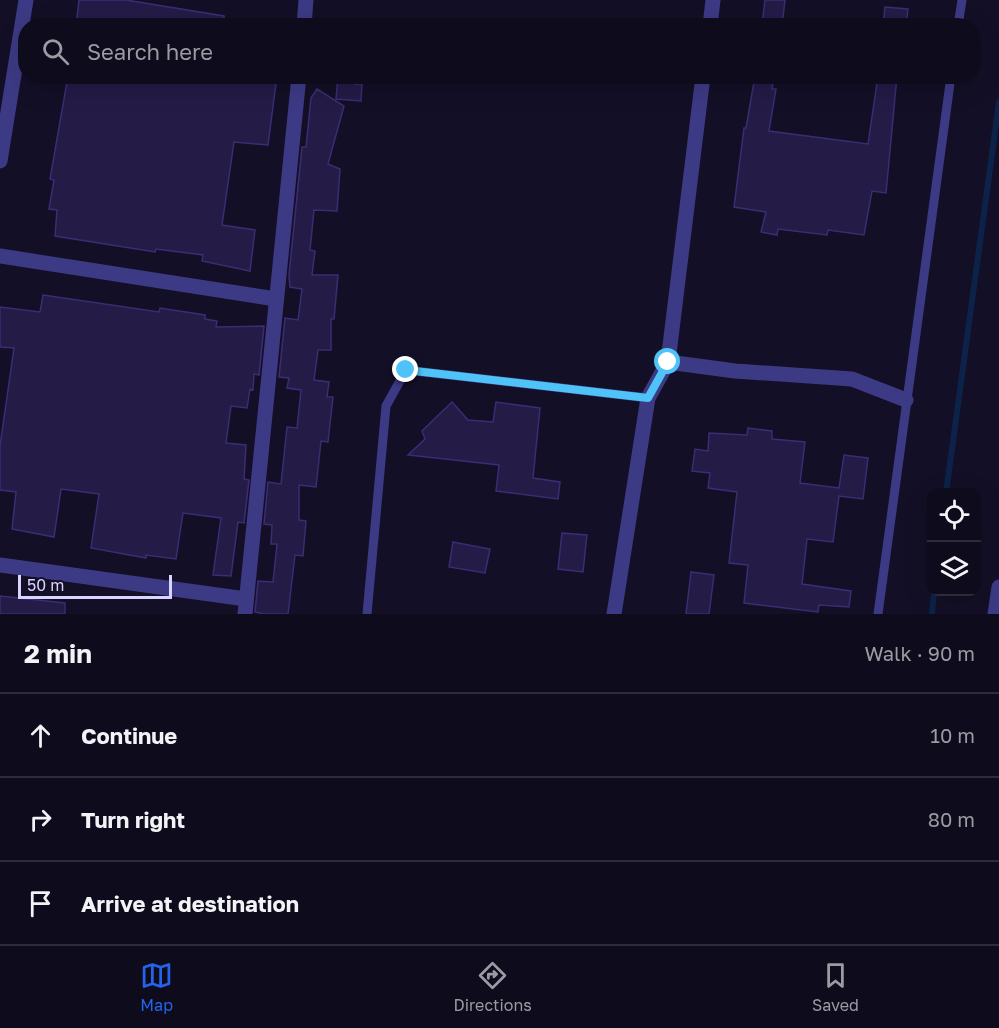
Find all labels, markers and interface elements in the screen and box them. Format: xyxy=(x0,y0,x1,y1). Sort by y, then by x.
search box xyxy=(18,18,981,84)
icon: search xyxy=(39,35,72,68)
text: Search here xyxy=(87,38,213,65)
route start xyxy=(654,348,680,374)
route end xyxy=(392,356,418,382)
map controls xyxy=(927,488,981,596)
button: locate xyxy=(927,488,981,542)
button: layers xyxy=(927,542,981,596)
scale bar xyxy=(18,572,172,600)
text: 50 m xyxy=(27,575,64,595)
text: 2 min xyxy=(24,638,92,669)
text: Walk · 90 m xyxy=(864,641,975,665)
icon: ahead xyxy=(24,719,57,752)
text: Continue xyxy=(81,722,177,749)
text: 10 m xyxy=(930,723,975,747)
icon: right xyxy=(24,803,57,836)
text: Turn right xyxy=(81,806,185,833)
text: 80 m xyxy=(928,807,975,831)
icon: arrive xyxy=(24,887,57,920)
text: Arrive at destination xyxy=(81,890,299,917)
tab: Map xyxy=(140,959,173,1015)
tab: Directions xyxy=(454,959,532,1015)
tab: Saved xyxy=(812,959,859,1015)

